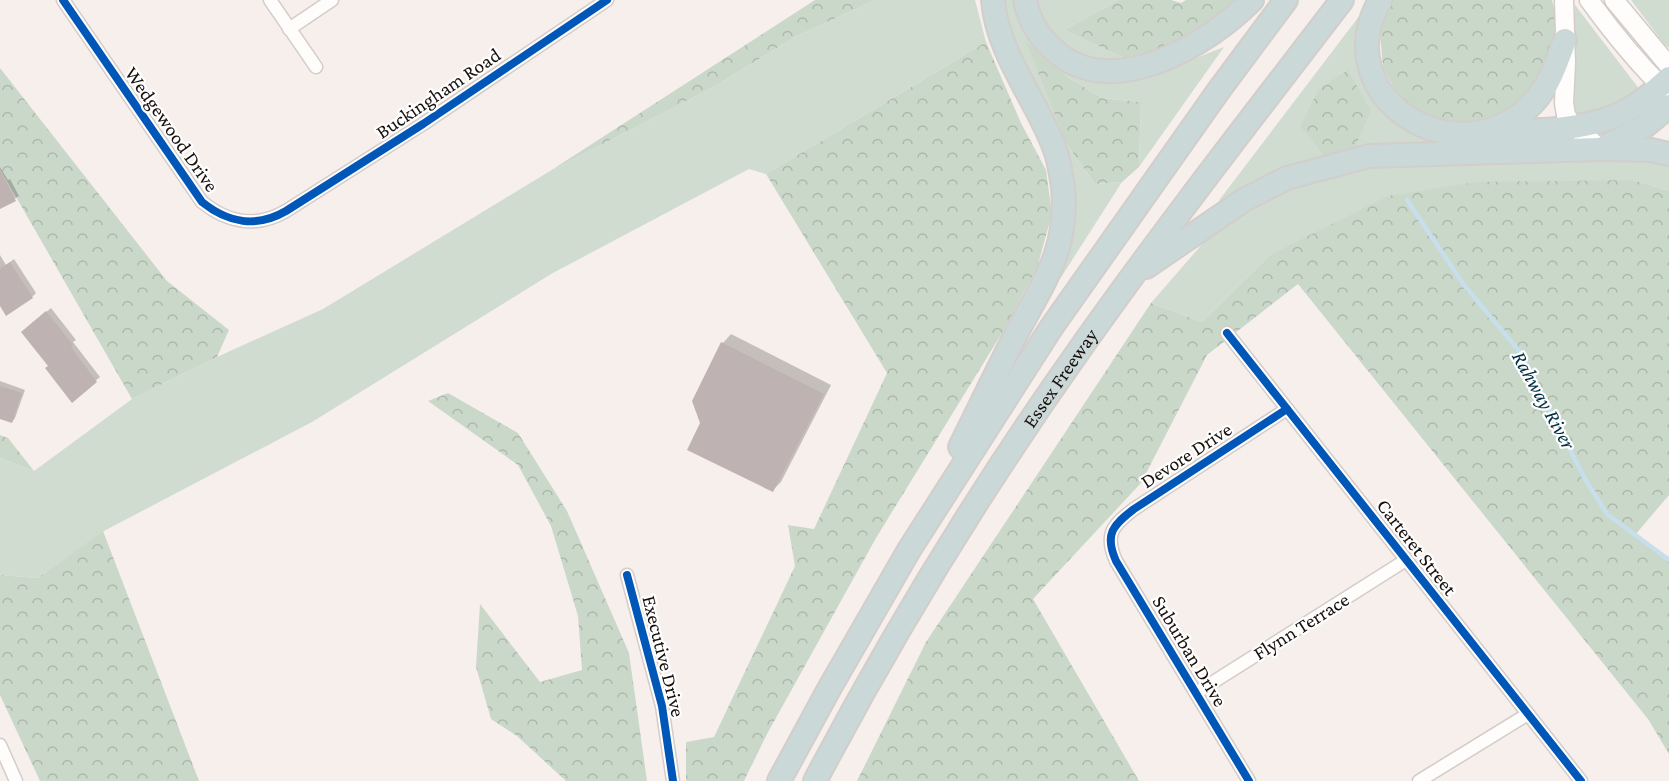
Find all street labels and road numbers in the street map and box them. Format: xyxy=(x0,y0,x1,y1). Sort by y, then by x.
street label: Buckingham Road xyxy=(372,43,505,144)
street label: Wedgewood Drive xyxy=(120,62,223,196)
street label: Essex Freeway xyxy=(1018,324,1103,431)
street label: Devore Drive xyxy=(1137,417,1236,492)
street label: Carteret Street xyxy=(1373,495,1462,600)
street label: Flynn Terrace xyxy=(1249,588,1354,665)
street label: Suburban Drive xyxy=(1148,592,1232,711)
street label: Executive Drive xyxy=(638,593,690,719)

